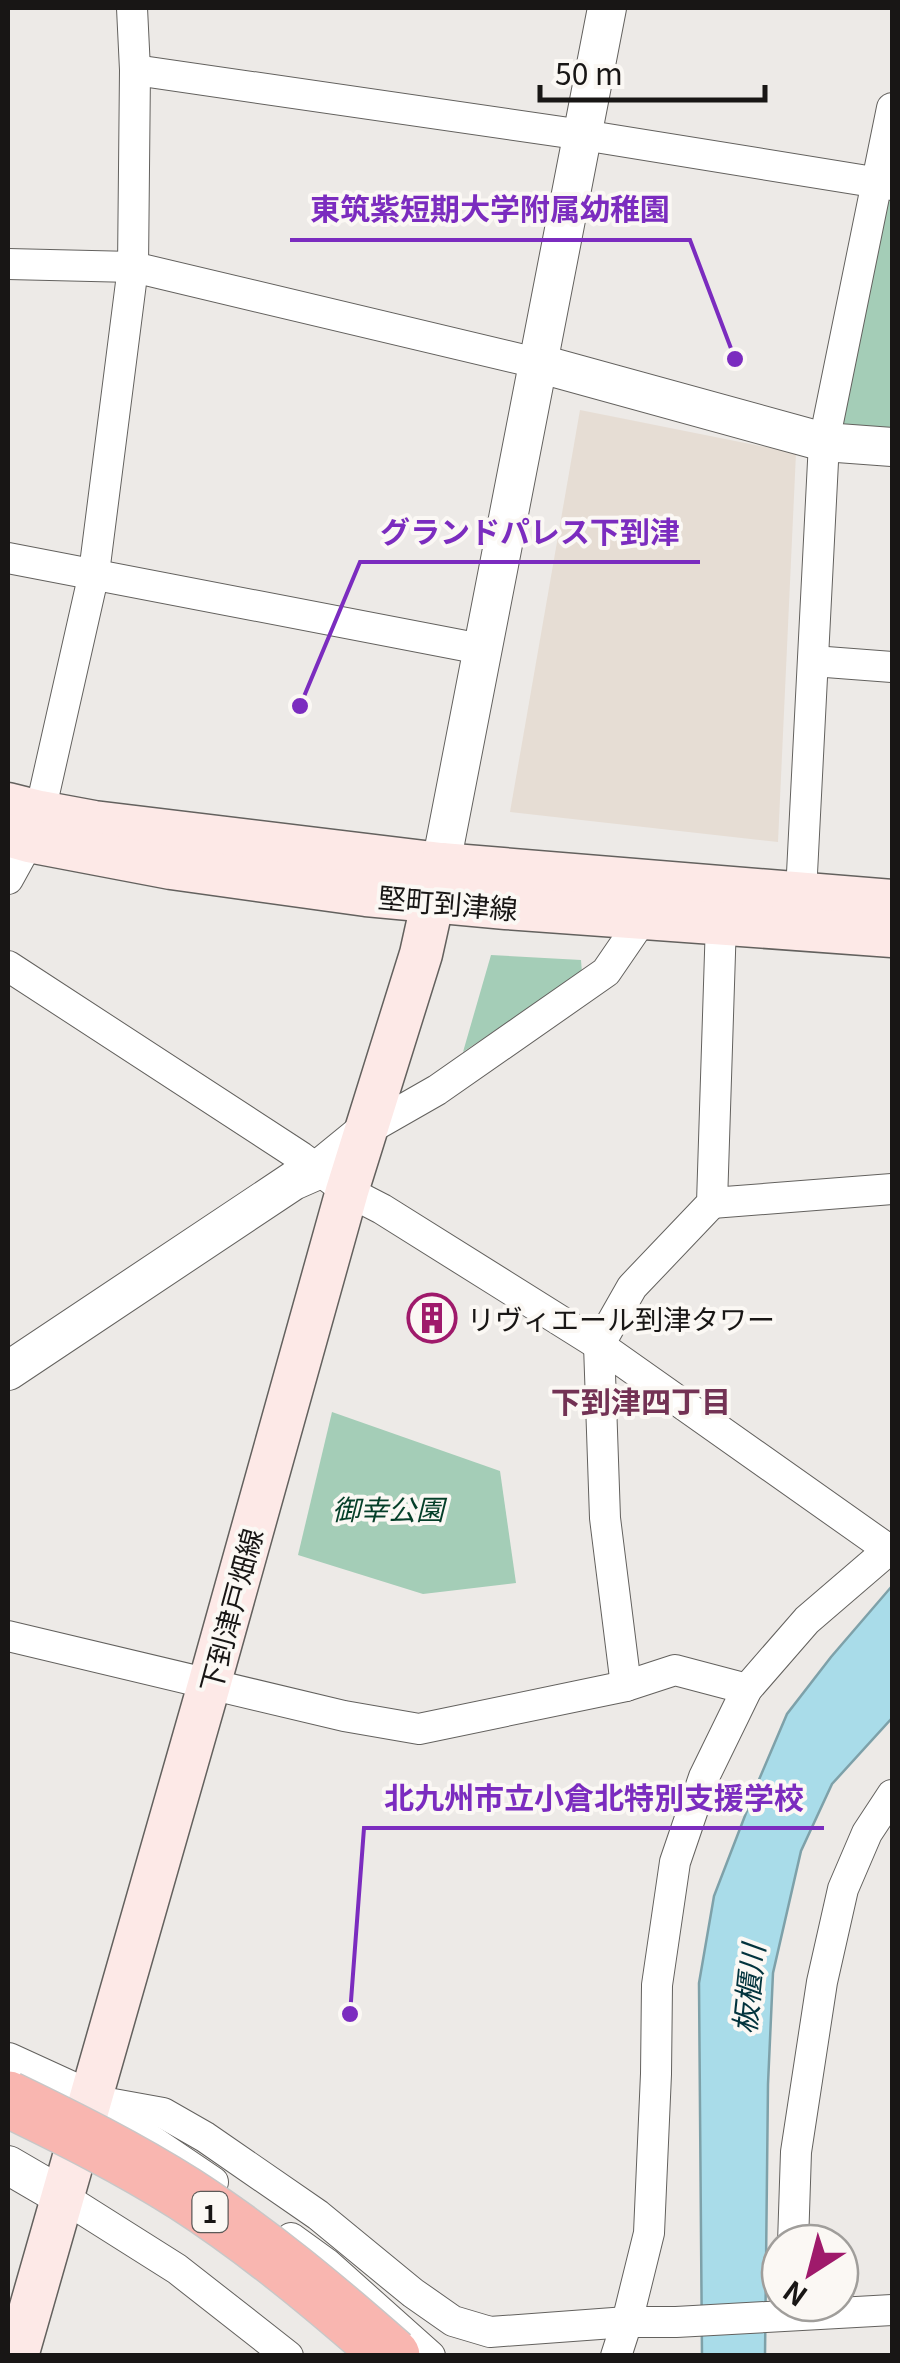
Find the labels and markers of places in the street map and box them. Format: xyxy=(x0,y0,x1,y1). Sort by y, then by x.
callout: 東筑紫短期大学附属幼稚園 xyxy=(290,180,690,240)
callout: グランドパレス下到津 xyxy=(360,502,700,562)
building icon: リヴィエール到津タワー xyxy=(406,1292,458,1344)
place label: リヴィエール到津タワー xyxy=(467,1298,775,1338)
callout: 北九州市立小倉北特別支援学校 xyxy=(364,1768,824,1828)

